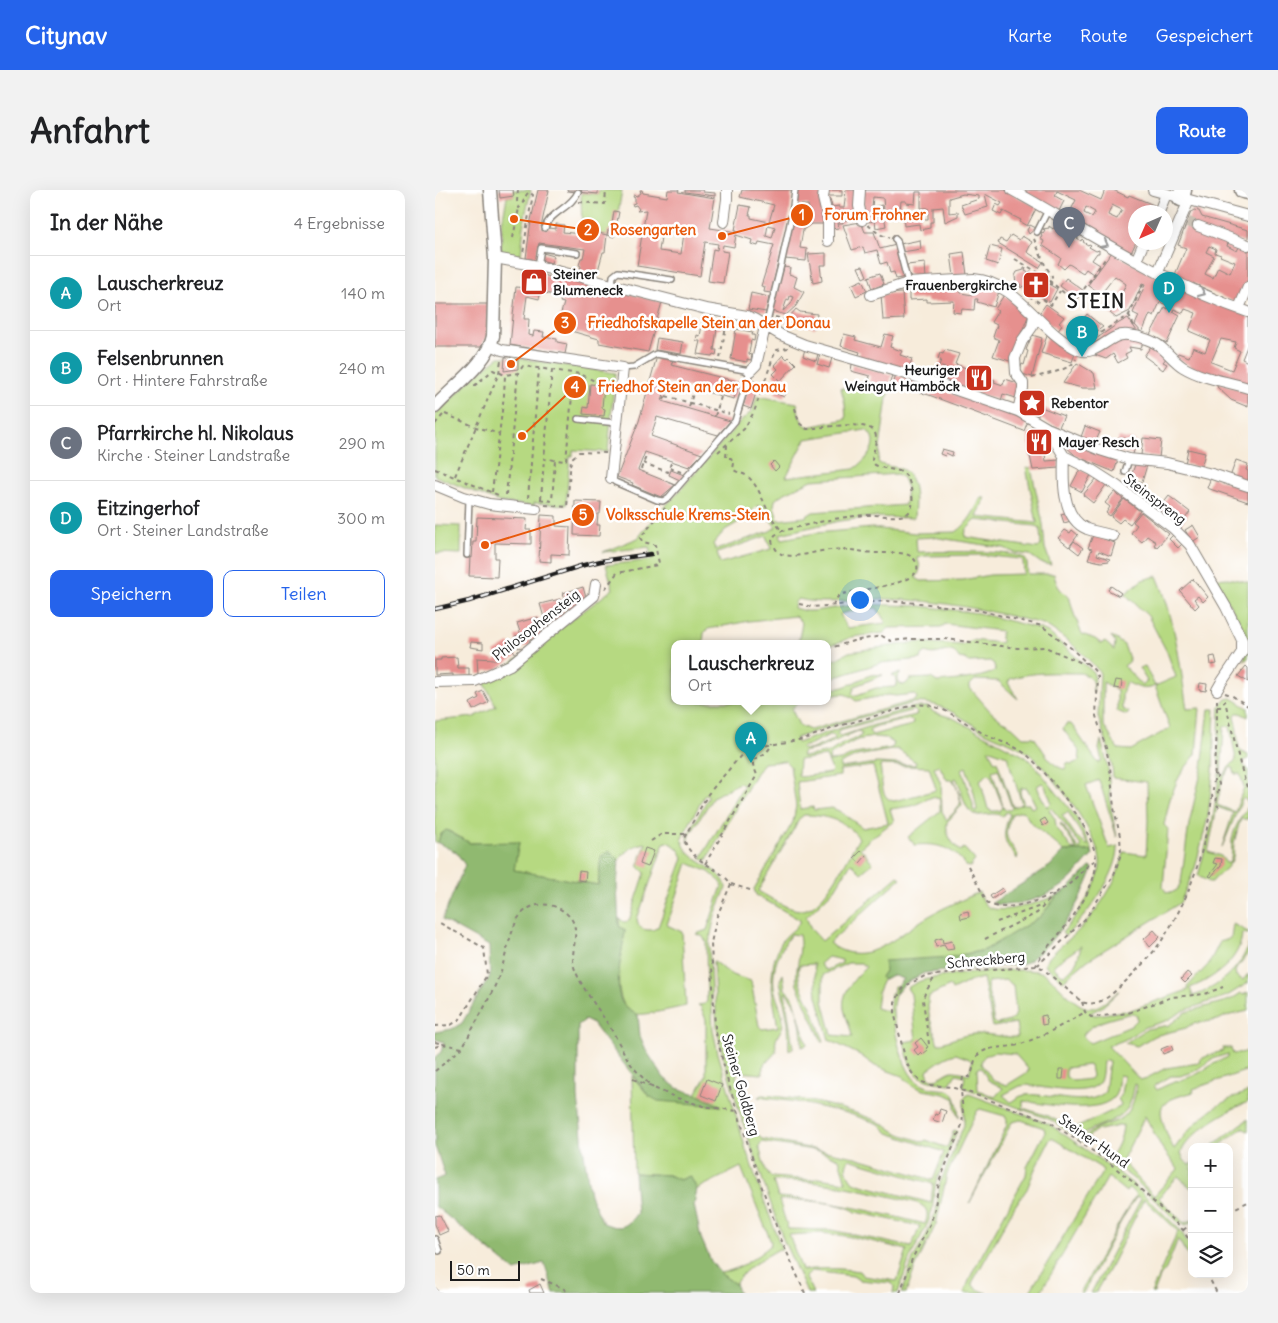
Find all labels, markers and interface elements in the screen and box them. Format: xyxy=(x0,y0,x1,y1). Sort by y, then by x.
text: Citynav xyxy=(25,20,107,50)
text: Karte xyxy=(1008,24,1052,47)
text: Route xyxy=(1080,24,1127,47)
text: Gespeichert xyxy=(1155,24,1253,47)
button: Route xyxy=(1156,107,1248,154)
text: Anfahrt xyxy=(30,108,150,152)
callout: Forum Frohner xyxy=(789,200,936,230)
text: 1 xyxy=(799,205,805,224)
text: Forum Frohner xyxy=(824,205,927,224)
north arrow xyxy=(1128,205,1173,250)
pin: C xyxy=(1053,207,1085,248)
text: In der Nähe xyxy=(50,209,163,236)
text: 4 Ergebnisse xyxy=(294,213,385,233)
callout: Rosengarten xyxy=(575,215,706,245)
text: 2 xyxy=(584,220,592,239)
text: Rosengarten xyxy=(610,220,696,240)
one-way arrow xyxy=(1100,237,1109,247)
place label: Steiner Blumeneck xyxy=(553,265,623,299)
shop icon: Steiner Blumeneck xyxy=(519,267,549,297)
church icon: Frauenbergkirche xyxy=(1021,270,1051,300)
text: Lauscherkreuz xyxy=(97,271,224,295)
pin: D xyxy=(1153,272,1185,313)
place label: Frauenbergkirche xyxy=(905,276,1017,294)
text: A xyxy=(61,283,71,303)
text: 140 m xyxy=(341,283,385,303)
one-way arrow xyxy=(1197,287,1206,298)
district label: STEIN xyxy=(1067,289,1125,313)
text: Ort xyxy=(97,295,121,315)
callout: Friedhofskapelle Stein an der Donau xyxy=(552,308,840,338)
text: 3 xyxy=(561,313,569,332)
text: Friedhofskapelle Stein an der Donau xyxy=(587,313,831,333)
pin: B xyxy=(1066,316,1098,357)
text: Felsenbrunnen xyxy=(97,346,224,370)
text: B xyxy=(61,358,71,378)
text: 240 m xyxy=(339,358,385,378)
place label: Heuriger Weingut Hamböck xyxy=(845,361,960,395)
restaurant icon: Heuriger Weingut Hamböck xyxy=(964,363,994,393)
text: Ort · Hintere Fahrstraße xyxy=(97,370,268,390)
callout: Friedhof Stein an der Donau xyxy=(563,372,797,402)
text: 4 xyxy=(571,377,580,396)
text: Friedhof Stein an der Donau xyxy=(598,377,787,396)
place icon: Rebentor xyxy=(1017,388,1047,418)
place label: Rebentor xyxy=(1051,394,1109,412)
text: Pfarrkirche hl. Nikolaus xyxy=(97,421,294,445)
restaurant icon: Mayer Resch xyxy=(1024,427,1054,457)
text: C xyxy=(61,433,71,453)
text: 290 m xyxy=(339,433,385,453)
place label: Mayer Resch xyxy=(1058,433,1139,451)
text: Kirche · Steiner Landstraße xyxy=(97,445,290,465)
street label: Steinspreng xyxy=(1120,470,1190,528)
text: Eitzingerhof xyxy=(97,496,200,520)
callout: Volksschule Krems-Stein xyxy=(571,500,779,530)
text: 5 xyxy=(579,505,588,524)
text: Volksschule Krems-Stein xyxy=(606,505,770,524)
text: D xyxy=(60,508,72,528)
text: 300 m xyxy=(337,508,385,528)
text: Ort · Steiner Landstraße xyxy=(97,520,269,540)
button: Speichern xyxy=(50,570,213,617)
button: Teilen xyxy=(223,570,385,617)
street label: Philosophensteig xyxy=(489,585,583,665)
your location xyxy=(847,587,873,613)
popup xyxy=(671,640,831,705)
text: Lauscherkreuz xyxy=(688,651,814,675)
text: Ort xyxy=(688,675,712,695)
pin: A xyxy=(735,722,767,763)
street label: Schreckberg xyxy=(946,948,1026,972)
street label: Steiner Goldberg xyxy=(718,1032,764,1138)
street label: Steiner Hund xyxy=(1055,1110,1133,1172)
map controls xyxy=(1188,1143,1233,1278)
button: + xyxy=(1188,1143,1233,1188)
button: − xyxy=(1188,1188,1233,1233)
button: layers xyxy=(1188,1233,1233,1278)
scale bar xyxy=(450,1258,520,1281)
text: 50 m xyxy=(457,1261,490,1279)

